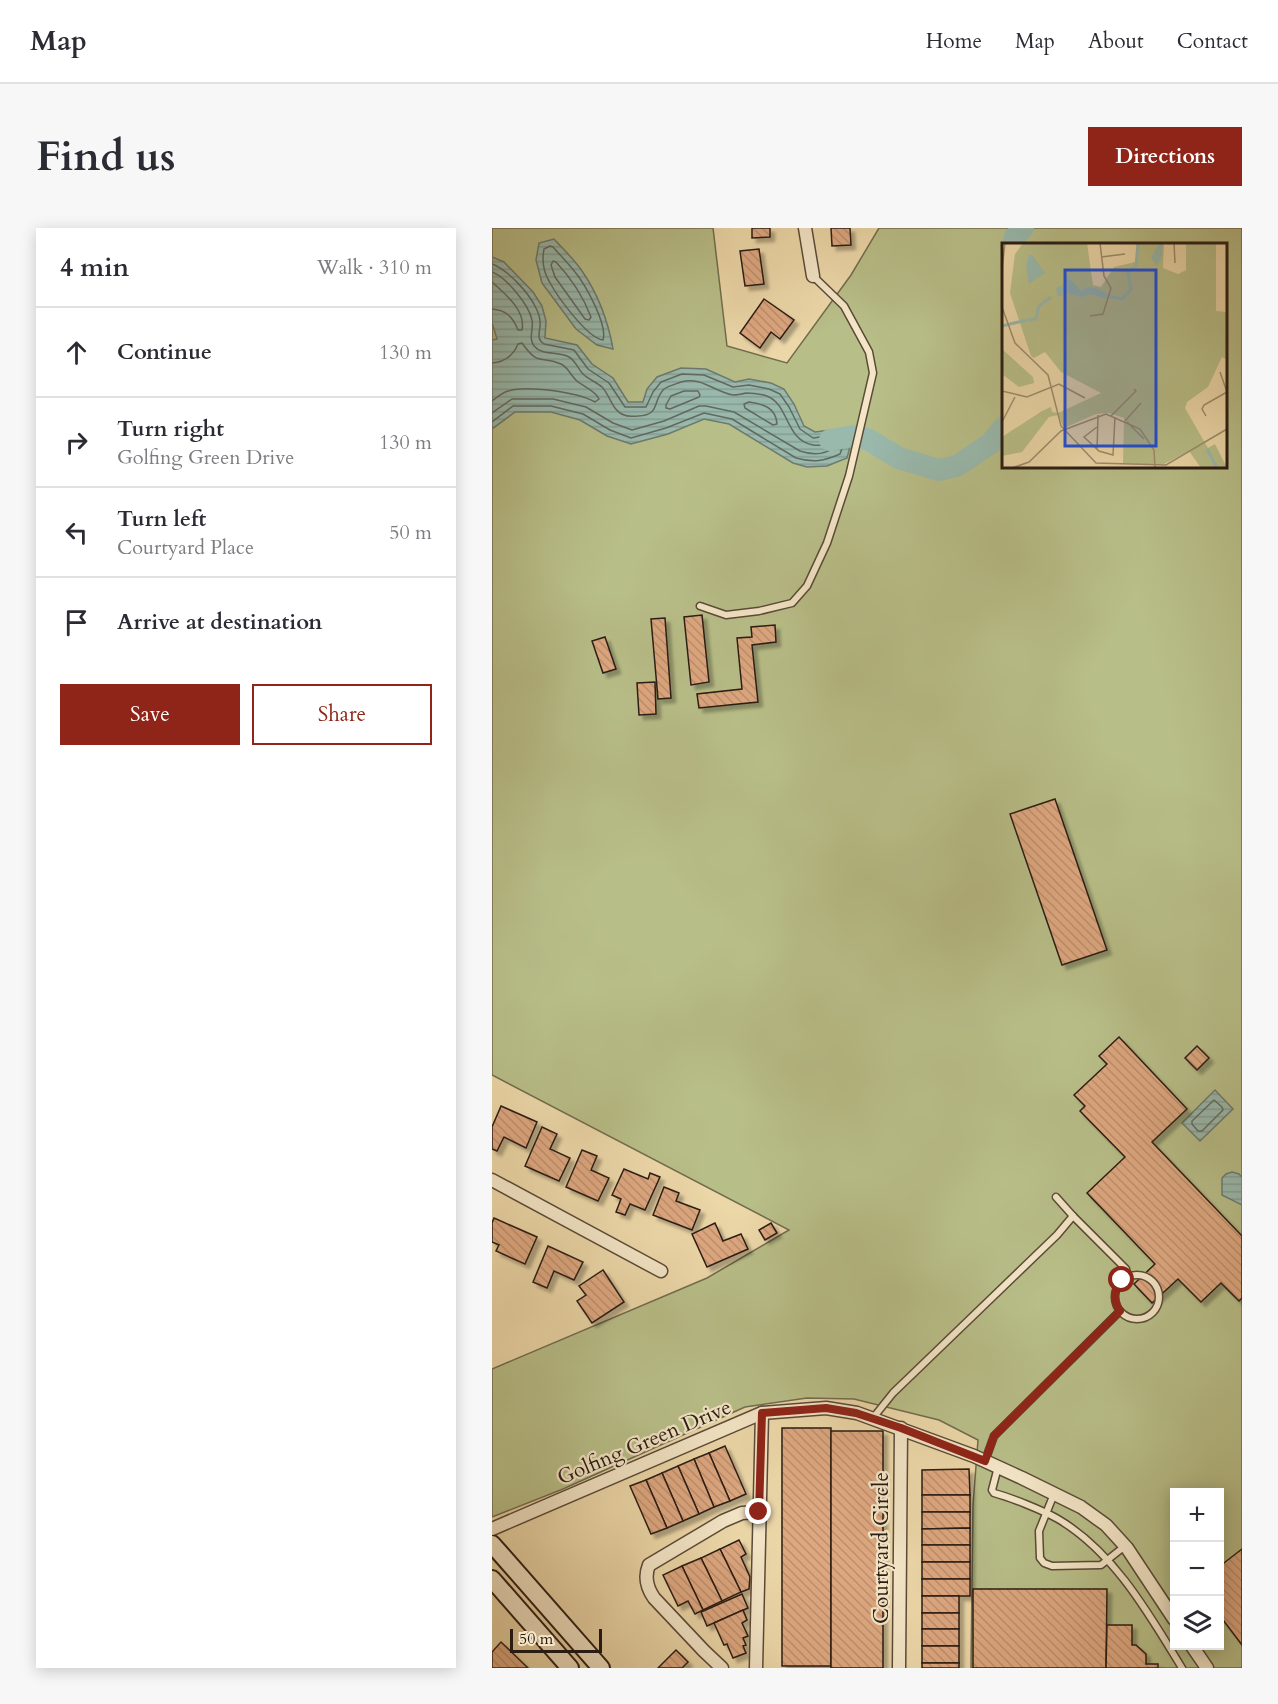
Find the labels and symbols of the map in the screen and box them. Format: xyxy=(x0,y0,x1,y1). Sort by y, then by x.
inset map xyxy=(1002,243,1227,468)
route start xyxy=(1108,1266,1134,1292)
street label: Golfing Green Drive xyxy=(553,1393,736,1492)
street label: Courtyard Circle xyxy=(867,1472,896,1624)
route end xyxy=(745,1498,771,1524)
scale bar xyxy=(510,1626,602,1654)

